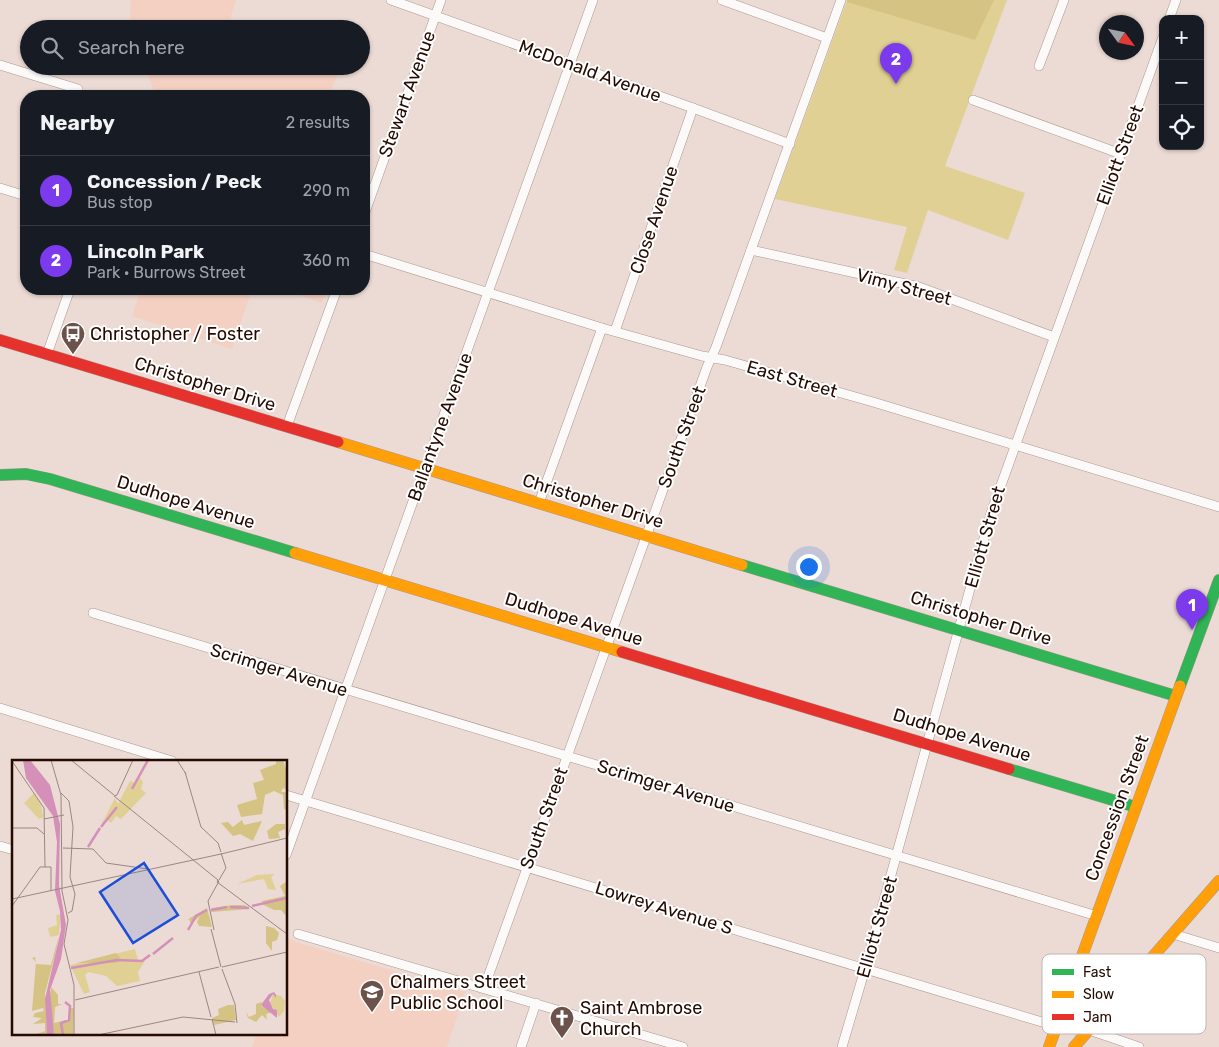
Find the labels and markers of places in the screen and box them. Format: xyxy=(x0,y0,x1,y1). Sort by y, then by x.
pin: 2 xyxy=(880,43,912,84)
bus stop icon: Christopher / Foster xyxy=(60,321,86,355)
place label: Christopher / Foster xyxy=(90,323,260,345)
pin: 1 xyxy=(1176,589,1208,630)
place label: Chalmers Street Public School xyxy=(390,971,526,1014)
school or university icon: Chalmers Street Public School xyxy=(359,979,385,1013)
place label: Saint Ambrose Church xyxy=(580,997,702,1040)
church icon: Saint Ambrose Church xyxy=(549,1005,575,1039)

